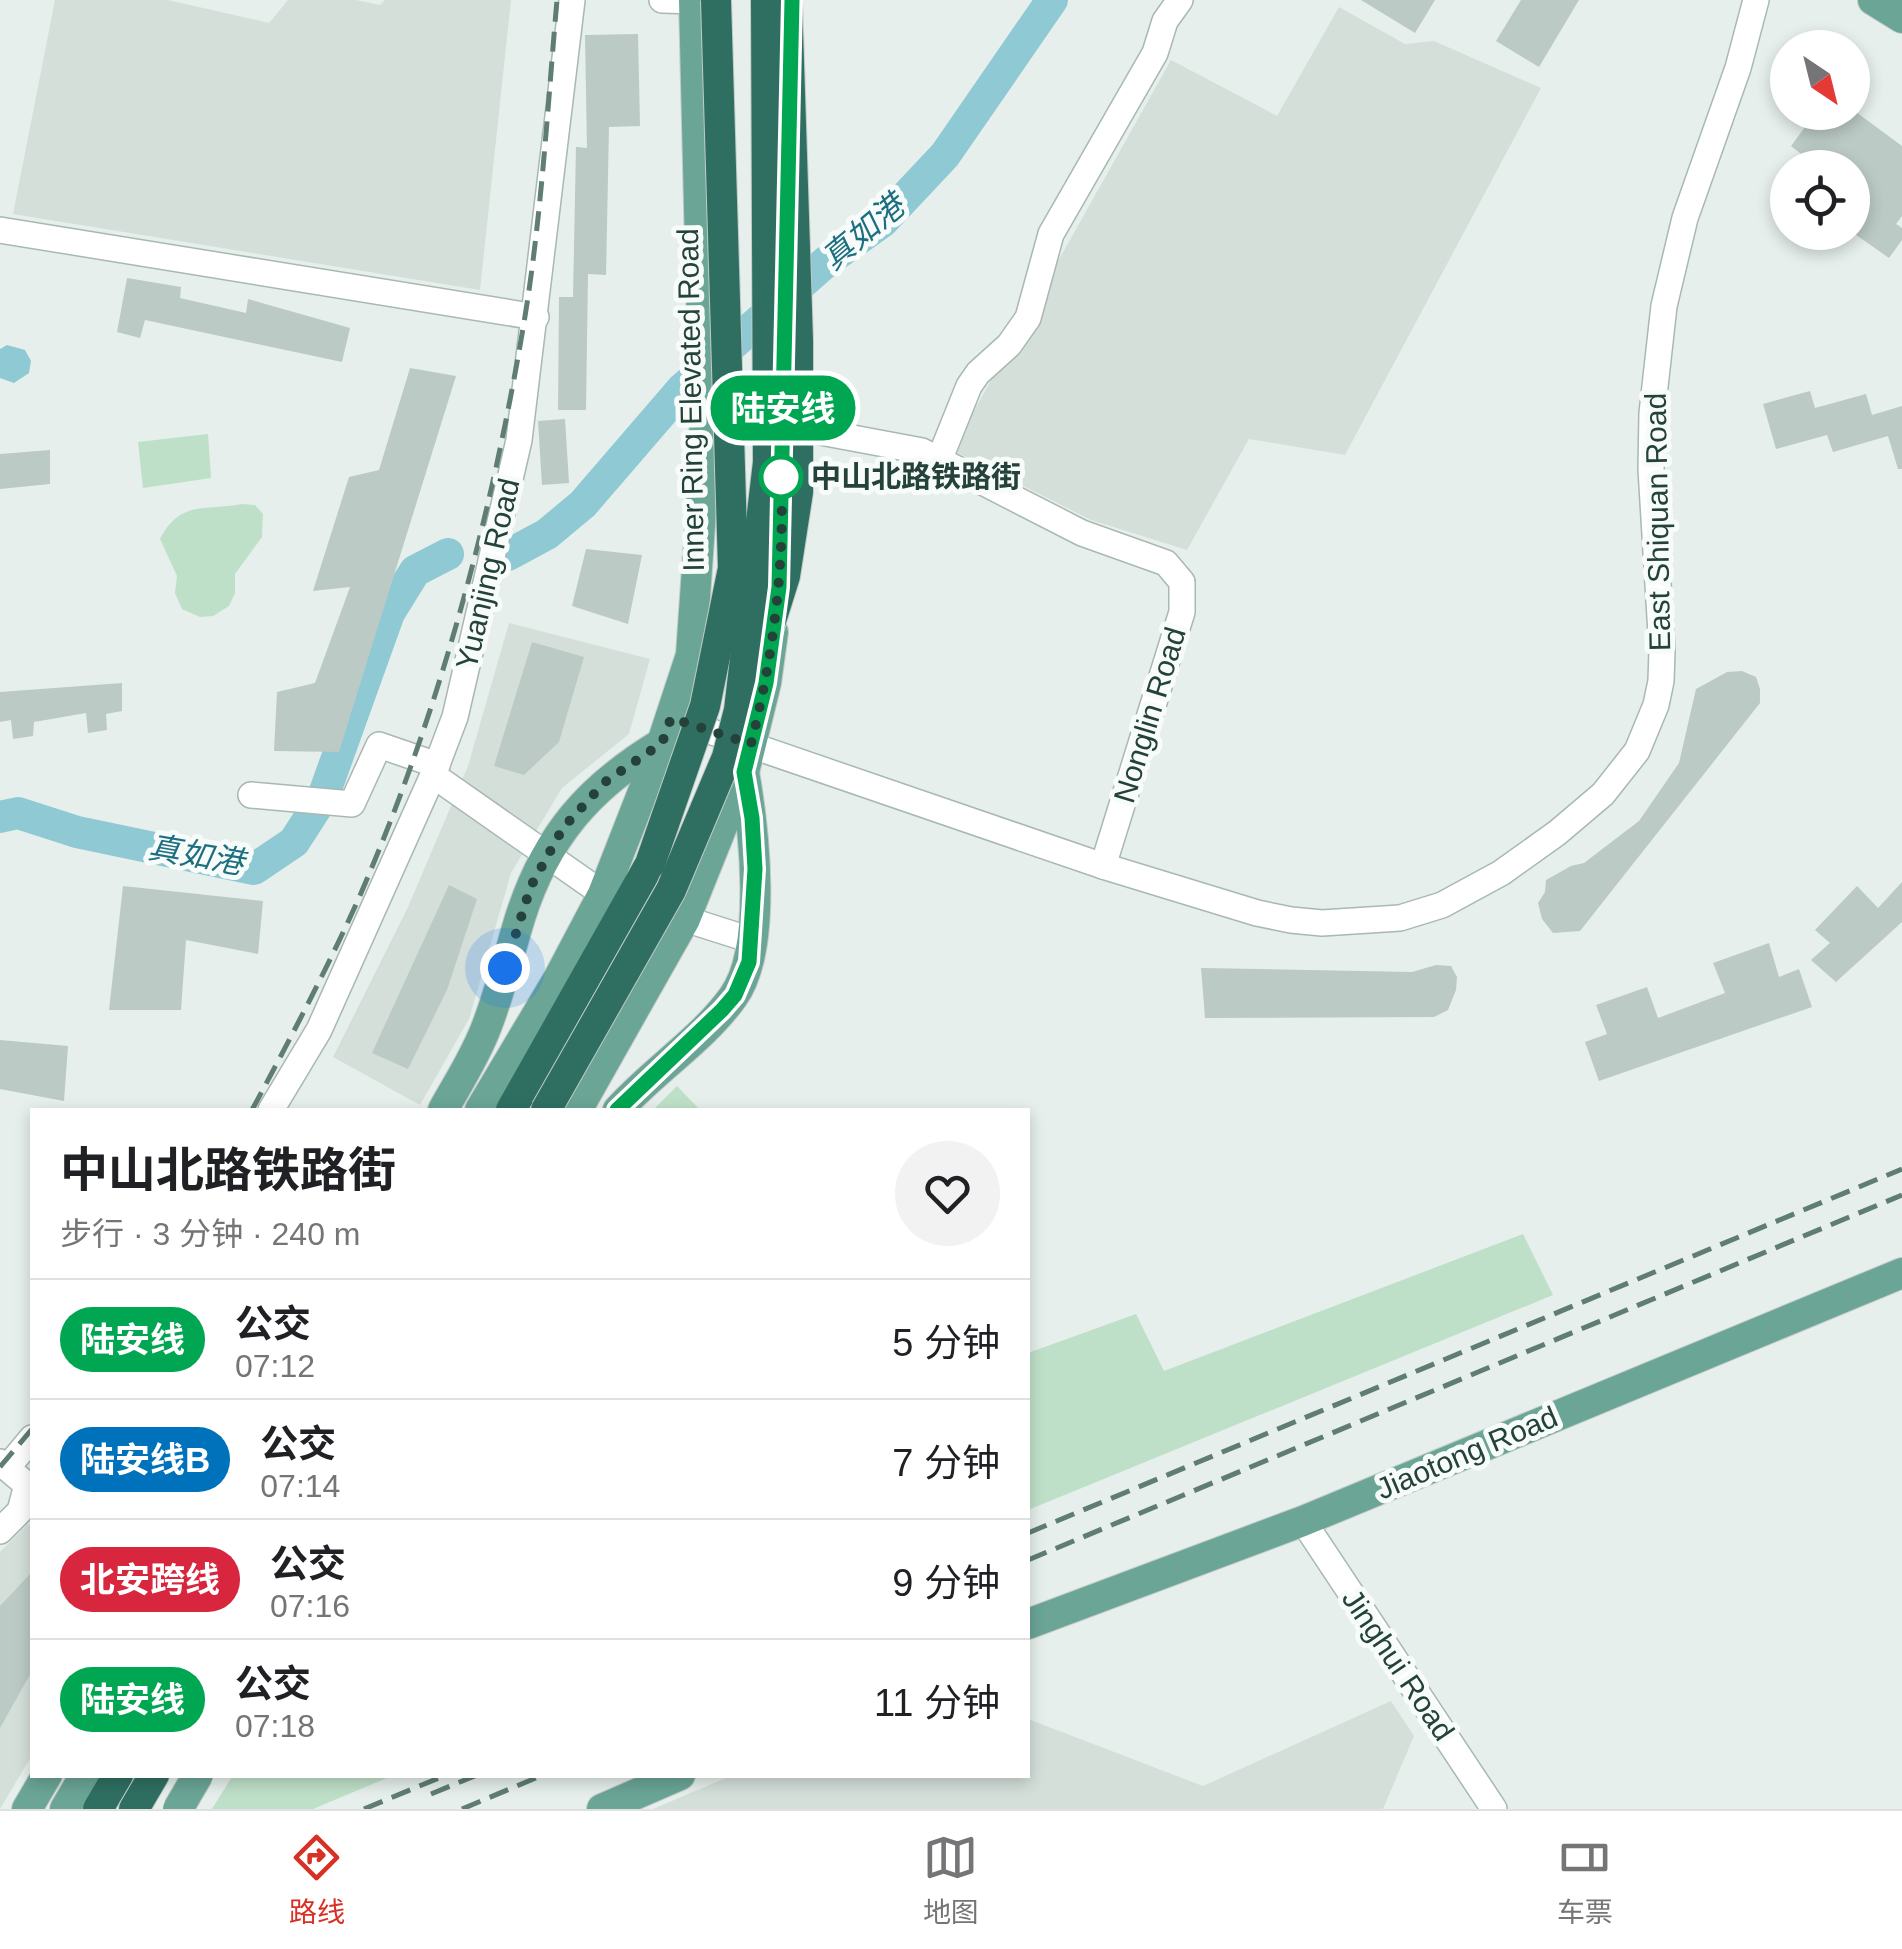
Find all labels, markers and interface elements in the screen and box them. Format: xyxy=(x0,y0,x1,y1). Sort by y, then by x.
north arrow xyxy=(1770,30,1870,130)
map controls xyxy=(1770,30,1870,250)
button: locate xyxy=(1770,150,1870,250)
water label: 真如港 xyxy=(815,185,914,277)
street label: Inner Ring Elevated Road xyxy=(671,228,710,572)
line badge: 陆安线 xyxy=(726,376,840,440)
text: 陆安线 xyxy=(730,389,836,428)
street label: East Shiquan Road xyxy=(1639,392,1676,652)
marker: 中山北路铁路街 xyxy=(760,456,802,498)
place label: 中山北路铁路街 xyxy=(811,460,1021,493)
street label: Yuanjing Road xyxy=(449,475,526,673)
street label: Nonglin Road xyxy=(1107,623,1192,807)
water label: 真如港 xyxy=(146,829,250,882)
your location xyxy=(480,943,530,993)
button: heart xyxy=(895,1141,1000,1246)
text: 中山北路铁路街 xyxy=(60,1144,396,1197)
text: 步行 · 3 分钟 · 240 m xyxy=(60,1216,361,1252)
text: 公交 xyxy=(235,1303,311,1345)
text: 陆安线 xyxy=(80,1320,185,1359)
text: 5 分钟 xyxy=(892,1322,1000,1364)
text: 07:12 xyxy=(235,1348,315,1384)
street label: Jiaotong Road xyxy=(1371,1400,1562,1506)
text: 公交 xyxy=(260,1423,336,1465)
text: 陆安线B xyxy=(80,1440,210,1479)
text: 7 分钟 xyxy=(892,1442,1000,1484)
text: 07:14 xyxy=(260,1468,340,1504)
text: 公交 xyxy=(270,1543,346,1585)
text: 北安跨线 xyxy=(80,1560,220,1599)
text: 9 分钟 xyxy=(892,1562,1000,1604)
street label: Jinghui Road xyxy=(1336,1583,1461,1747)
text: 07:16 xyxy=(270,1588,350,1624)
text: 公交 xyxy=(235,1663,311,1705)
text: 陆安线 xyxy=(80,1680,185,1719)
text: 11 分钟 xyxy=(874,1682,1000,1724)
text: 07:18 xyxy=(235,1708,315,1744)
tab: 路线 xyxy=(289,1830,345,1930)
tab: 地图 xyxy=(923,1830,979,1930)
tab: 车票 xyxy=(1557,1830,1613,1930)

